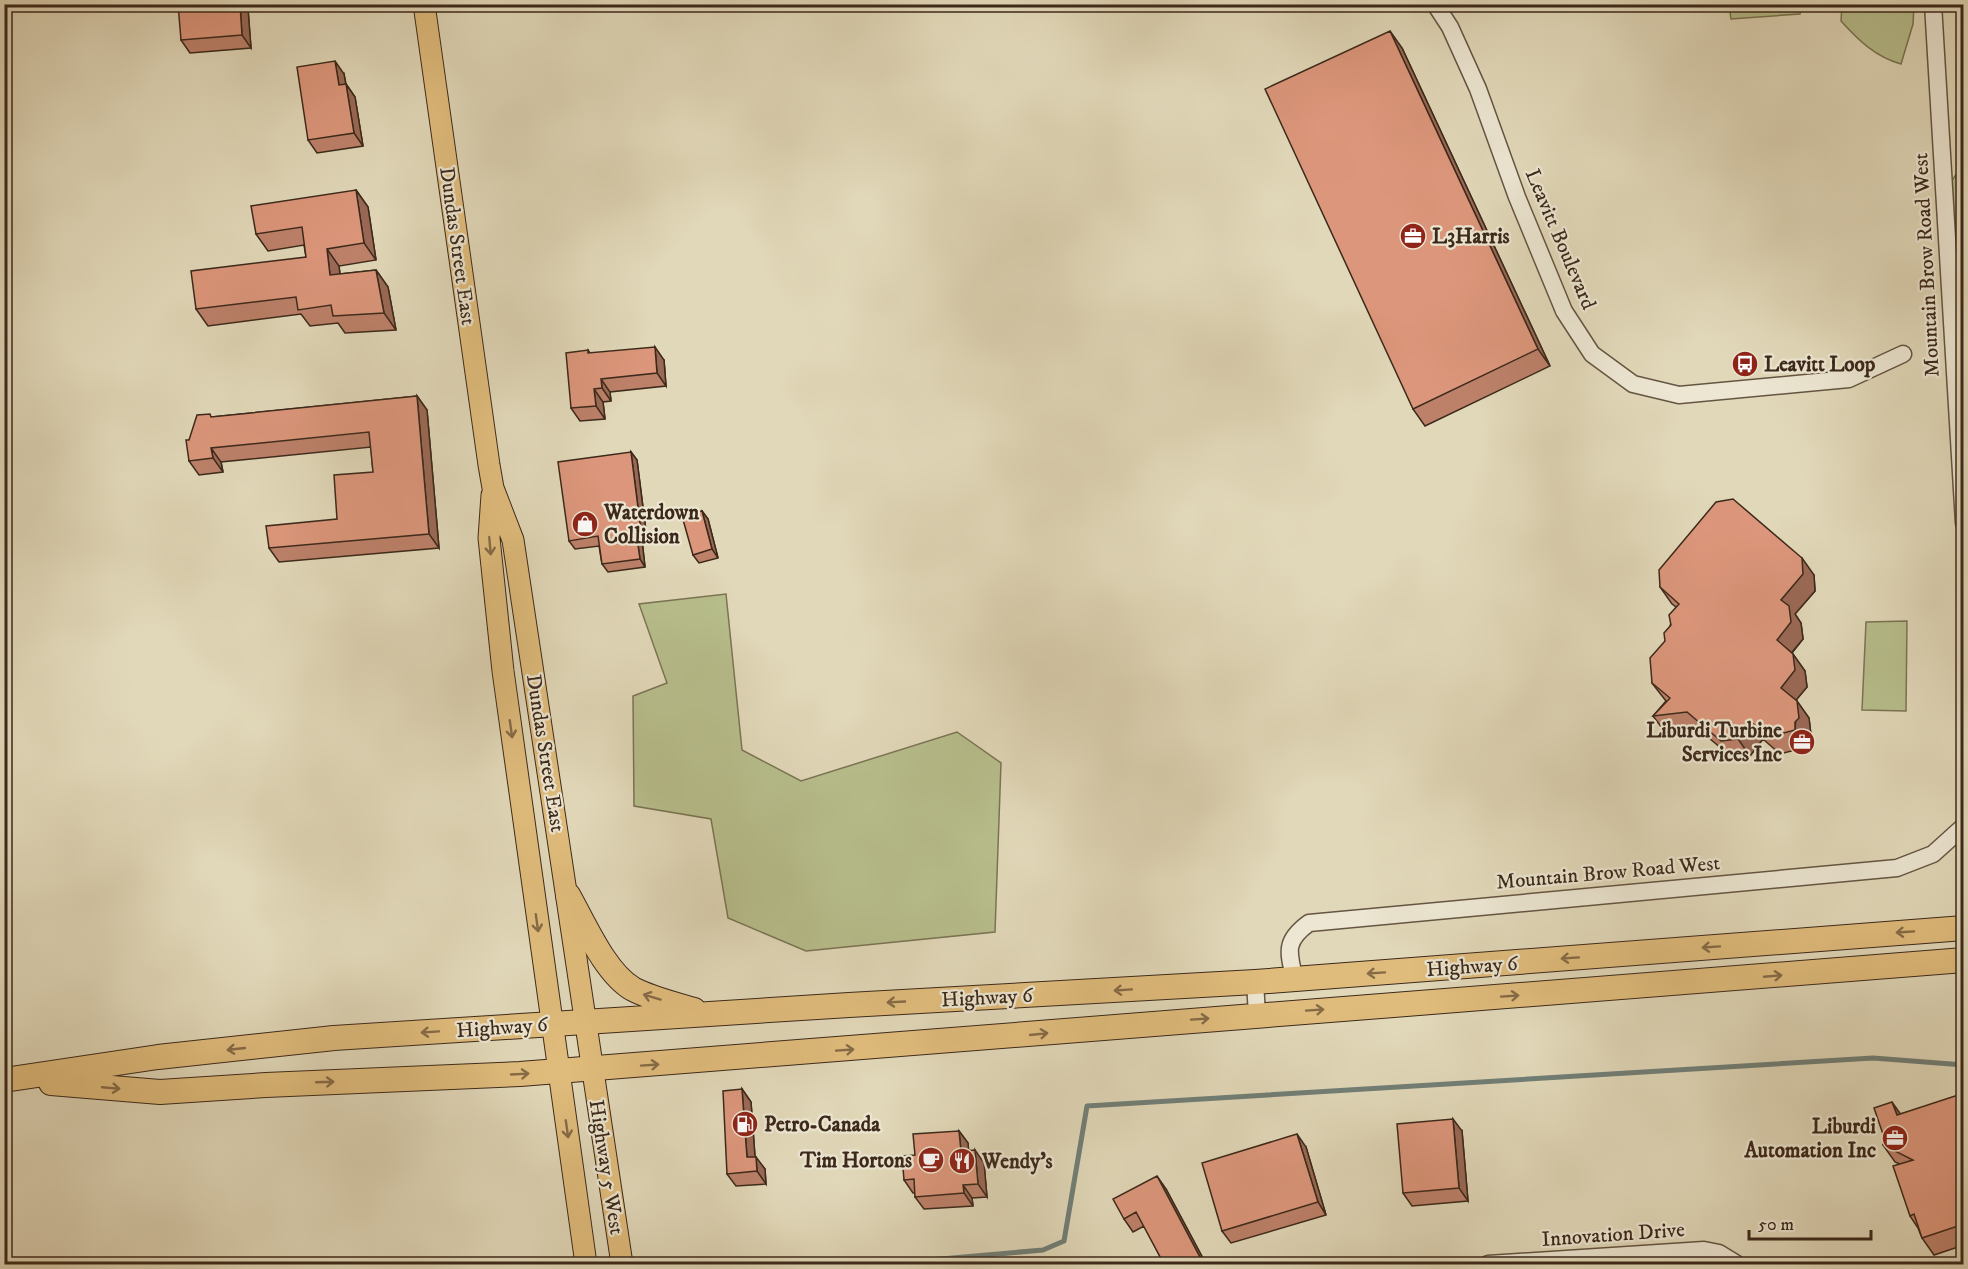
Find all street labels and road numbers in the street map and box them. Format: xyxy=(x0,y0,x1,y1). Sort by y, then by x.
street label: Mountain Brow Road West xyxy=(1908,152,1946,378)
street label: Dundas Street East xyxy=(433,165,481,327)
street label: Leavitt Boulevard xyxy=(1519,165,1602,314)
street label: Dundas Street East xyxy=(520,672,570,834)
street label: Mountain Brow Road West xyxy=(1495,850,1721,896)
street label: Highway 6 xyxy=(1425,951,1520,983)
street label: Highway 6 xyxy=(941,983,1035,1013)
street label: Highway 6 xyxy=(455,1012,550,1044)
street label: Highway 5 West xyxy=(582,1098,630,1237)
street label: Innovation Drive xyxy=(1541,1217,1686,1253)

